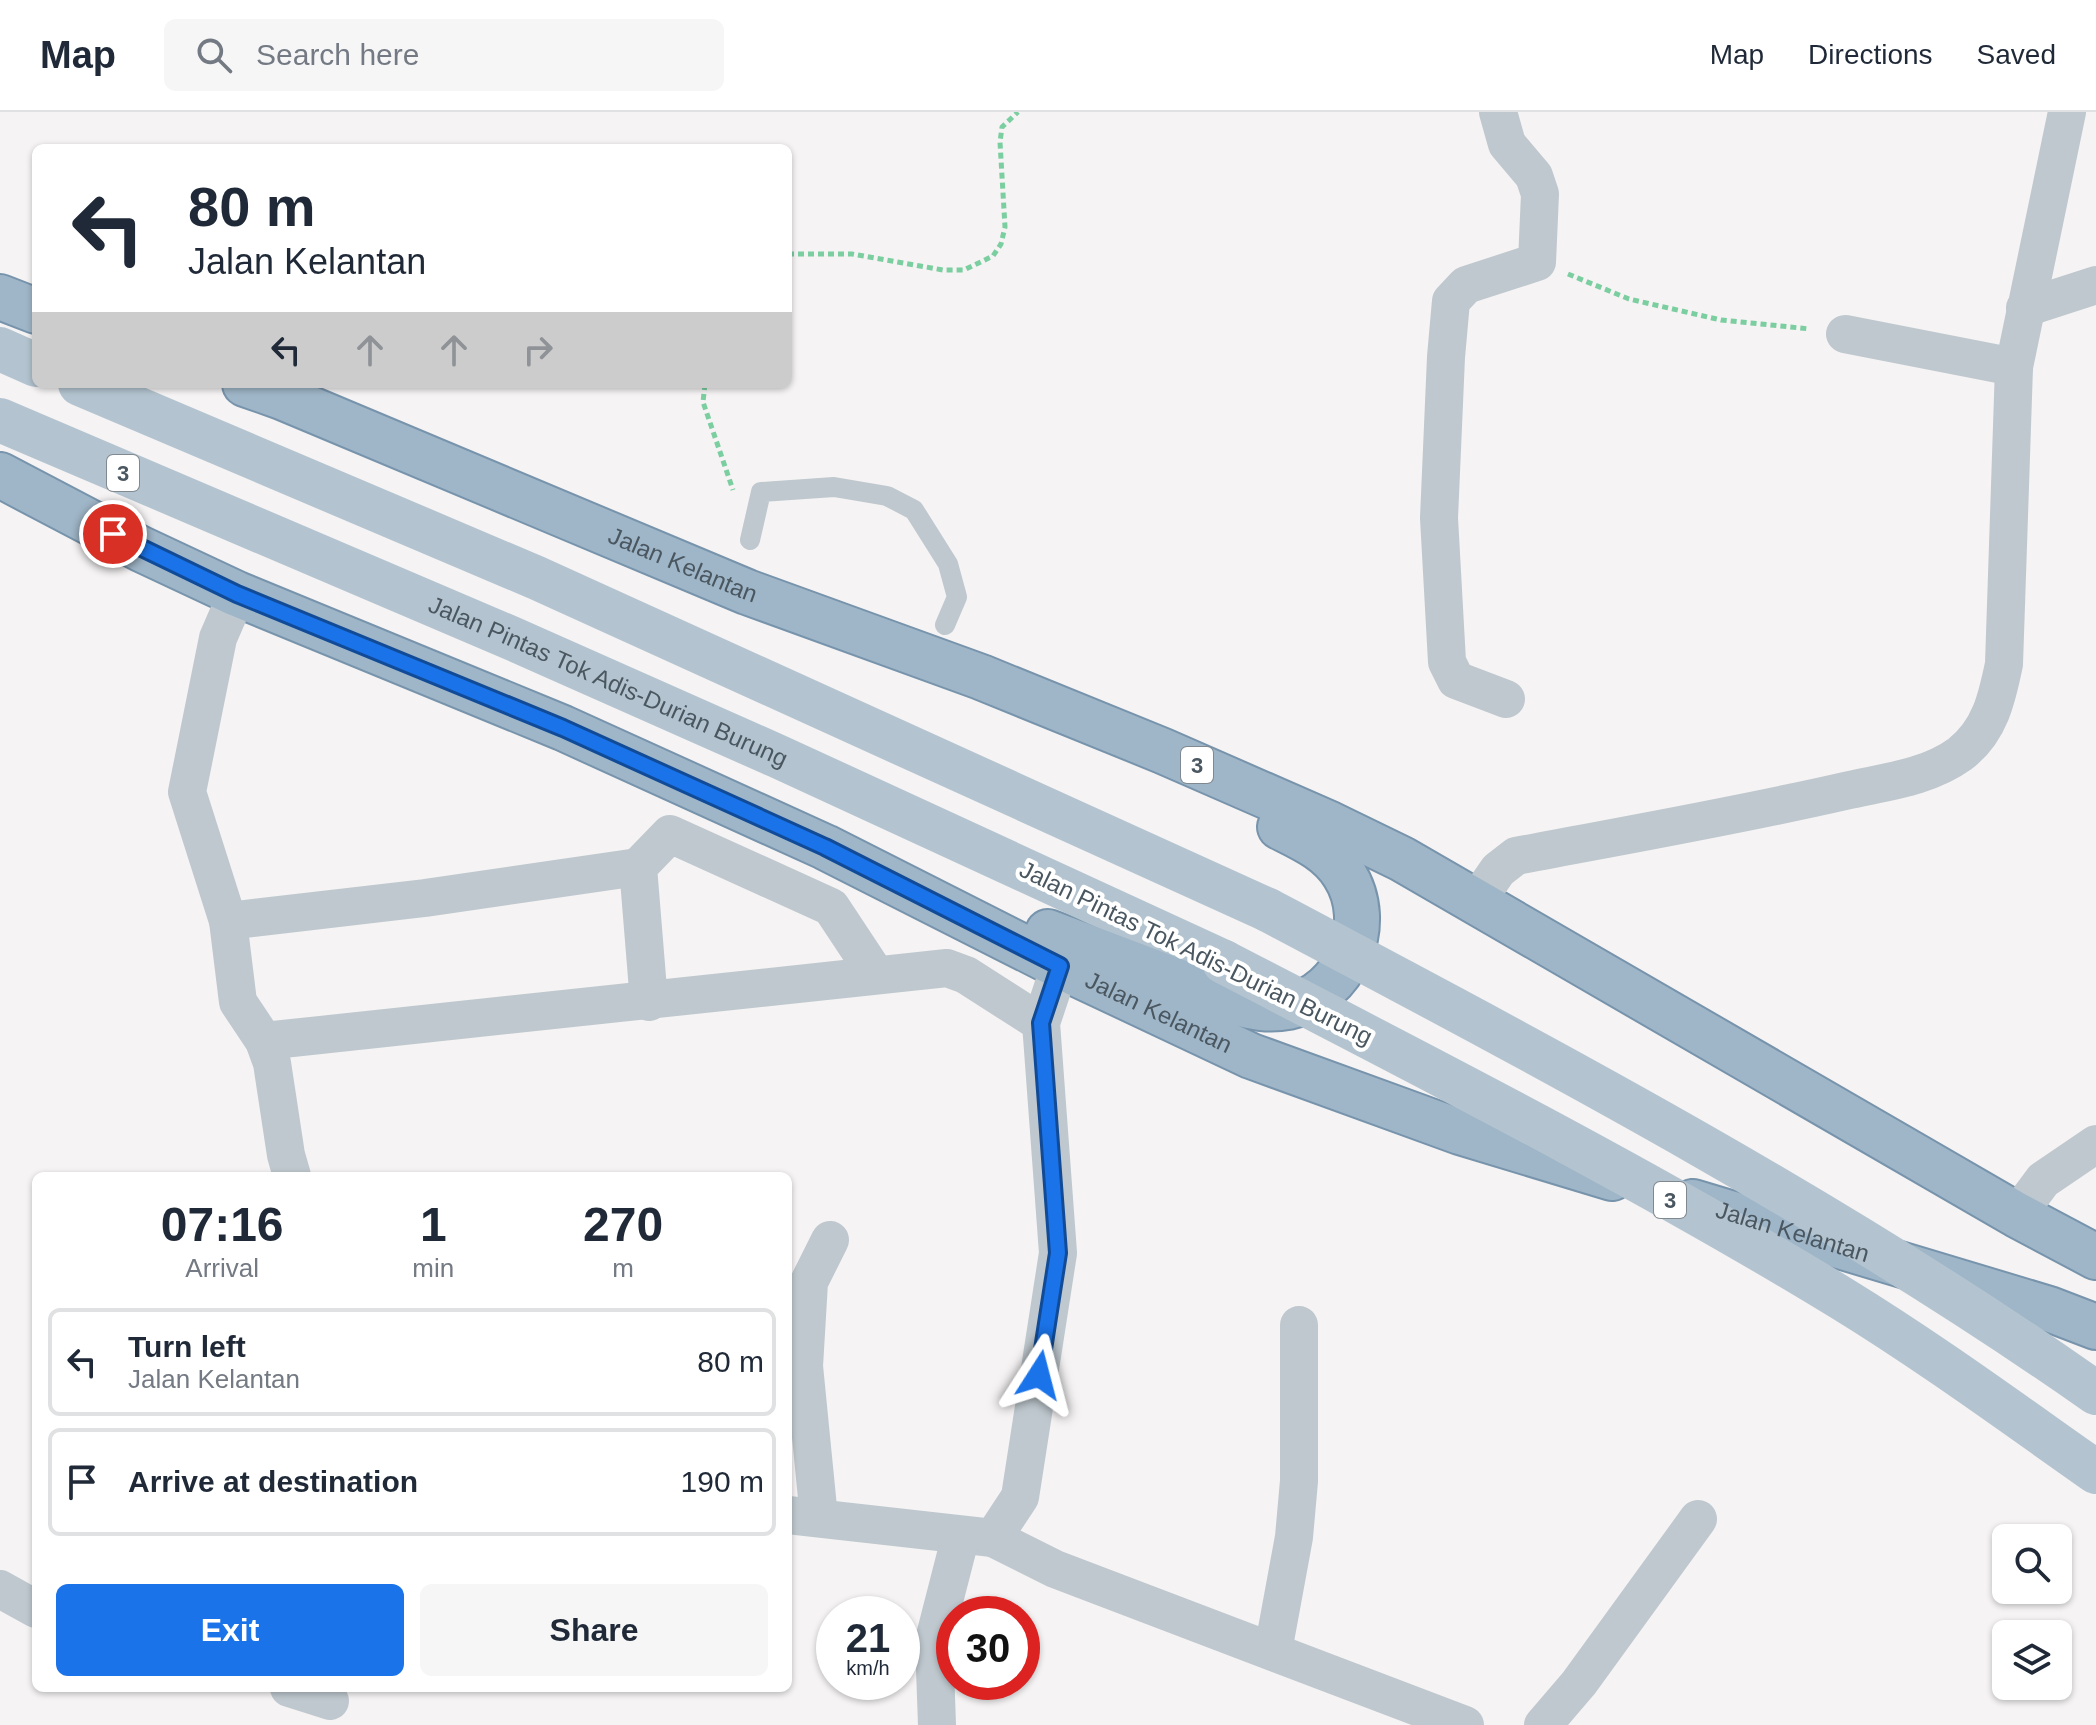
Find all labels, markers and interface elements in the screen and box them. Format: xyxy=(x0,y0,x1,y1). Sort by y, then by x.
search box xyxy=(164,19,724,91)
icon: search xyxy=(192,33,236,77)
text: Map xyxy=(40,34,116,76)
text: Search here xyxy=(256,38,419,71)
text: Map xyxy=(1710,39,1764,70)
text: Directions xyxy=(1808,39,1933,70)
text: Saved xyxy=(1977,39,2056,70)
text: 80 m xyxy=(188,175,316,238)
icon: left xyxy=(56,176,160,280)
text: Jalan Kelantan xyxy=(188,241,426,282)
icon: left xyxy=(264,328,308,372)
icon: ahead xyxy=(348,328,392,372)
icon: ahead xyxy=(432,328,476,372)
icon: right xyxy=(516,328,560,372)
road number: 3 xyxy=(107,455,139,491)
pin xyxy=(79,500,147,568)
icon: arrive xyxy=(91,512,135,556)
street label: Jalan Kelantan xyxy=(605,522,761,608)
street label: Jalan Pintas Tok Adis-Durian Burung xyxy=(425,590,792,772)
road number: 3 xyxy=(1181,747,1213,783)
street label: Jalan Pintas Tok Adis-Durian Burung xyxy=(1015,855,1377,1050)
street label: Jalan Kelantan xyxy=(1081,966,1237,1058)
road number: 3 xyxy=(1654,1182,1686,1218)
street label: Jalan Kelantan xyxy=(1713,1196,1873,1267)
text: 07:16 xyxy=(161,1198,284,1251)
text: 1 xyxy=(420,1198,447,1251)
text: 270 xyxy=(583,1198,663,1251)
text: Arrival xyxy=(185,1253,259,1283)
text: min xyxy=(412,1253,454,1283)
text: m xyxy=(612,1253,634,1283)
text: Turn left xyxy=(128,1330,246,1363)
position arrow xyxy=(997,1333,1081,1417)
icon: left xyxy=(60,1340,104,1384)
text: 80 m xyxy=(697,1345,764,1378)
text: Jalan Kelantan xyxy=(128,1364,300,1394)
icon: arrive xyxy=(60,1460,104,1504)
text: Arrive at destination xyxy=(128,1465,418,1498)
text: 190 m xyxy=(681,1465,764,1498)
map controls xyxy=(1992,1524,2072,1700)
button: search xyxy=(1992,1524,2072,1604)
button: Exit xyxy=(56,1584,404,1676)
button: Share xyxy=(420,1584,768,1676)
speed limit sign: 30 xyxy=(936,1596,1040,1700)
text: 21 xyxy=(846,1616,890,1660)
button: layers xyxy=(1992,1620,2072,1700)
text: km/h xyxy=(846,1657,890,1679)

